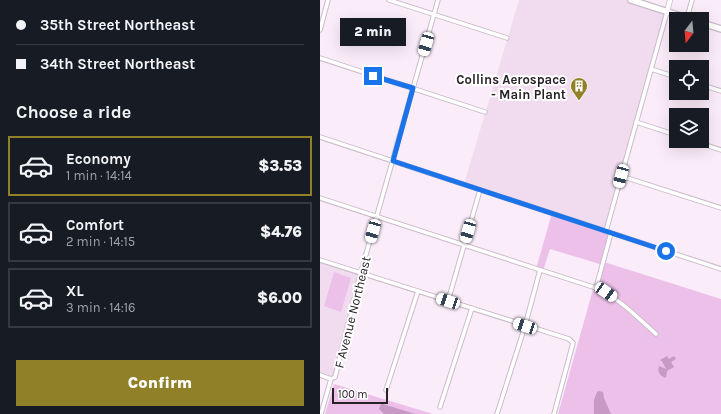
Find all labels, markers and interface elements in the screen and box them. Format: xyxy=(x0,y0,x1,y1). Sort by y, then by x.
north arrow xyxy=(669,12,709,52)
map controls xyxy=(669,12,709,148)
text: 35th Street Northeast xyxy=(40,16,195,34)
callout: 2 min xyxy=(340,18,406,46)
text: 2 min xyxy=(354,24,392,39)
car xyxy=(417,31,435,57)
text: 34th Street Northeast xyxy=(40,55,195,73)
button: locate xyxy=(669,60,709,100)
route end xyxy=(364,67,382,85)
place label: Collins Aerospace - Main Plant xyxy=(456,72,566,102)
building icon: Collins Aerospace - Main Plant xyxy=(569,76,589,101)
text: Choose a ride xyxy=(16,101,131,123)
button: layers xyxy=(669,108,709,148)
icon: car xyxy=(18,148,54,184)
text: Economy xyxy=(66,150,131,168)
text: $3.53 xyxy=(258,157,302,175)
car xyxy=(612,163,630,189)
text: 1 min · 14:14 xyxy=(66,168,132,183)
icon: car xyxy=(18,214,54,250)
text: Comfort xyxy=(66,216,124,234)
car xyxy=(364,218,382,244)
car xyxy=(459,218,477,244)
text: $4.76 xyxy=(260,223,302,241)
text: 2 min · 14:15 xyxy=(66,234,135,249)
route start xyxy=(657,242,675,260)
street label: F Avenue Northeast xyxy=(331,255,374,370)
icon: car xyxy=(18,280,54,316)
car xyxy=(593,280,619,304)
text: XL xyxy=(66,282,84,300)
text: $6.00 xyxy=(257,289,302,307)
car xyxy=(435,292,461,310)
text: 3 min · 14:16 xyxy=(66,300,135,315)
car xyxy=(512,317,538,335)
button: Confirm xyxy=(16,360,304,406)
scale bar xyxy=(332,386,388,405)
text: 100 m xyxy=(338,388,368,401)

